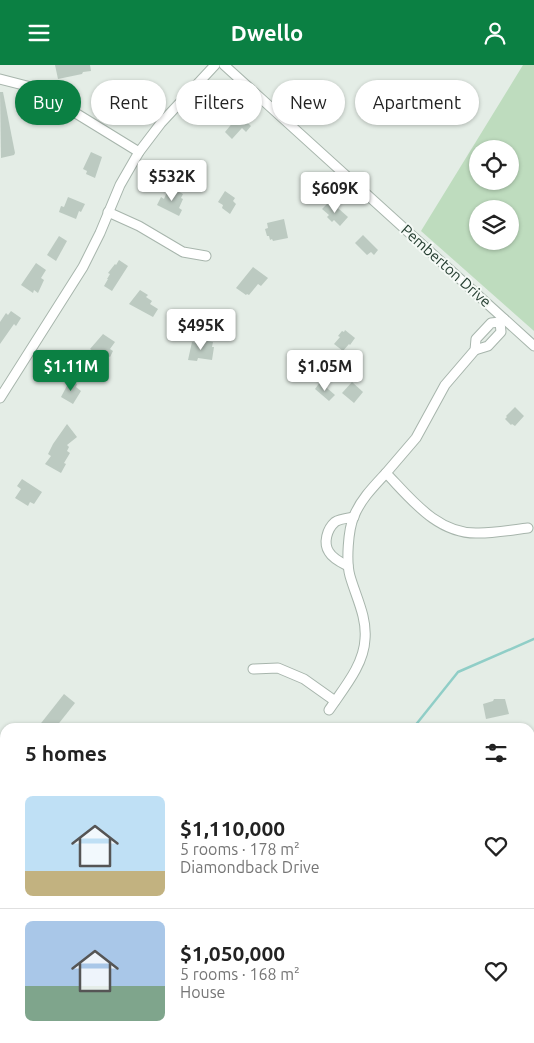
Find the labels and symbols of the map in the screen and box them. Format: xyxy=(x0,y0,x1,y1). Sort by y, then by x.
pin: $532K xyxy=(137,159,207,202)
pin: $609K xyxy=(300,171,370,214)
street label: Pemberton Drive xyxy=(398,221,495,310)
pin: $495K xyxy=(166,309,236,351)
pin: $1.11M xyxy=(30,349,112,392)
pin: $1.05M xyxy=(284,349,366,392)

